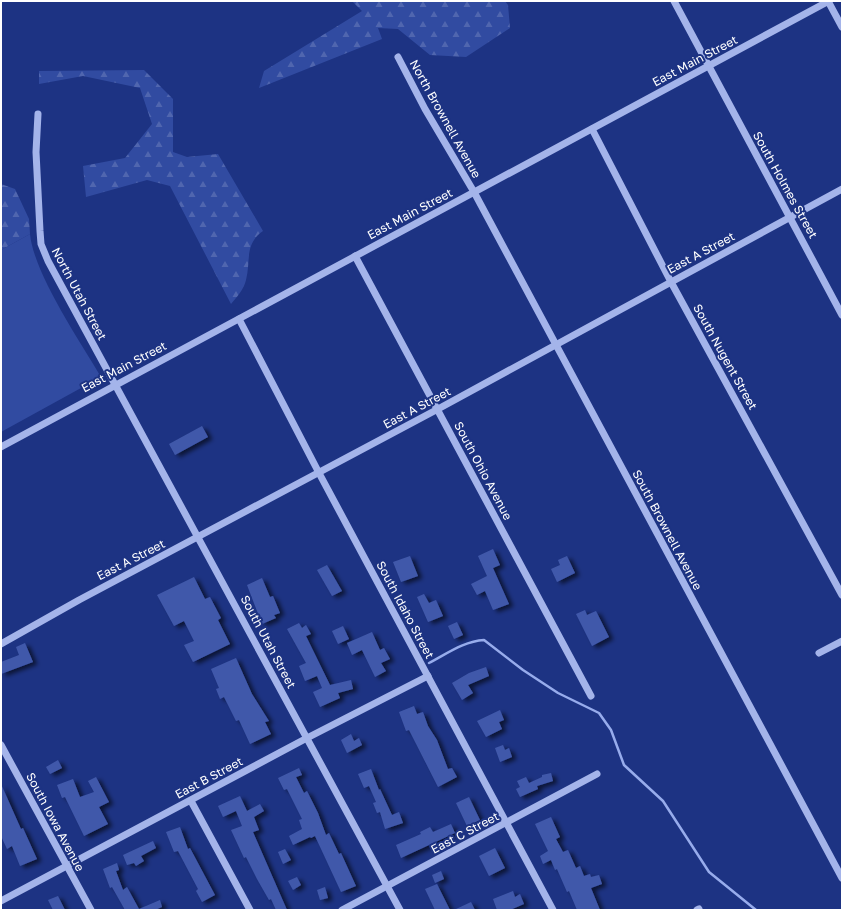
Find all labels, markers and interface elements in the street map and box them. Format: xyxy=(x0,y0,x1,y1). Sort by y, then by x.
street label: East Main Street xyxy=(650,32,740,89)
street label: North Brownell Avenue xyxy=(407,57,484,181)
street label: South Holmes Street xyxy=(750,129,821,241)
street label: East Main Street xyxy=(365,185,455,242)
street label: East A Street xyxy=(664,228,737,277)
street label: North Utah Street xyxy=(49,245,110,343)
street label: South Nugent Street xyxy=(690,301,761,412)
street label: East Main Street xyxy=(79,338,169,395)
street label: East A Street xyxy=(380,383,453,432)
street label: South Ohio Avenue xyxy=(451,419,516,523)
street label: South Brownell Avenue xyxy=(629,467,706,593)
street label: East A Street xyxy=(94,536,168,583)
street label: South Idaho Street xyxy=(373,558,438,661)
street label: South Utah Street xyxy=(238,593,299,691)
street label: East B Street xyxy=(172,753,245,802)
street label: South Iowa Avenue xyxy=(23,770,88,874)
street label: East C Street xyxy=(428,808,501,857)

